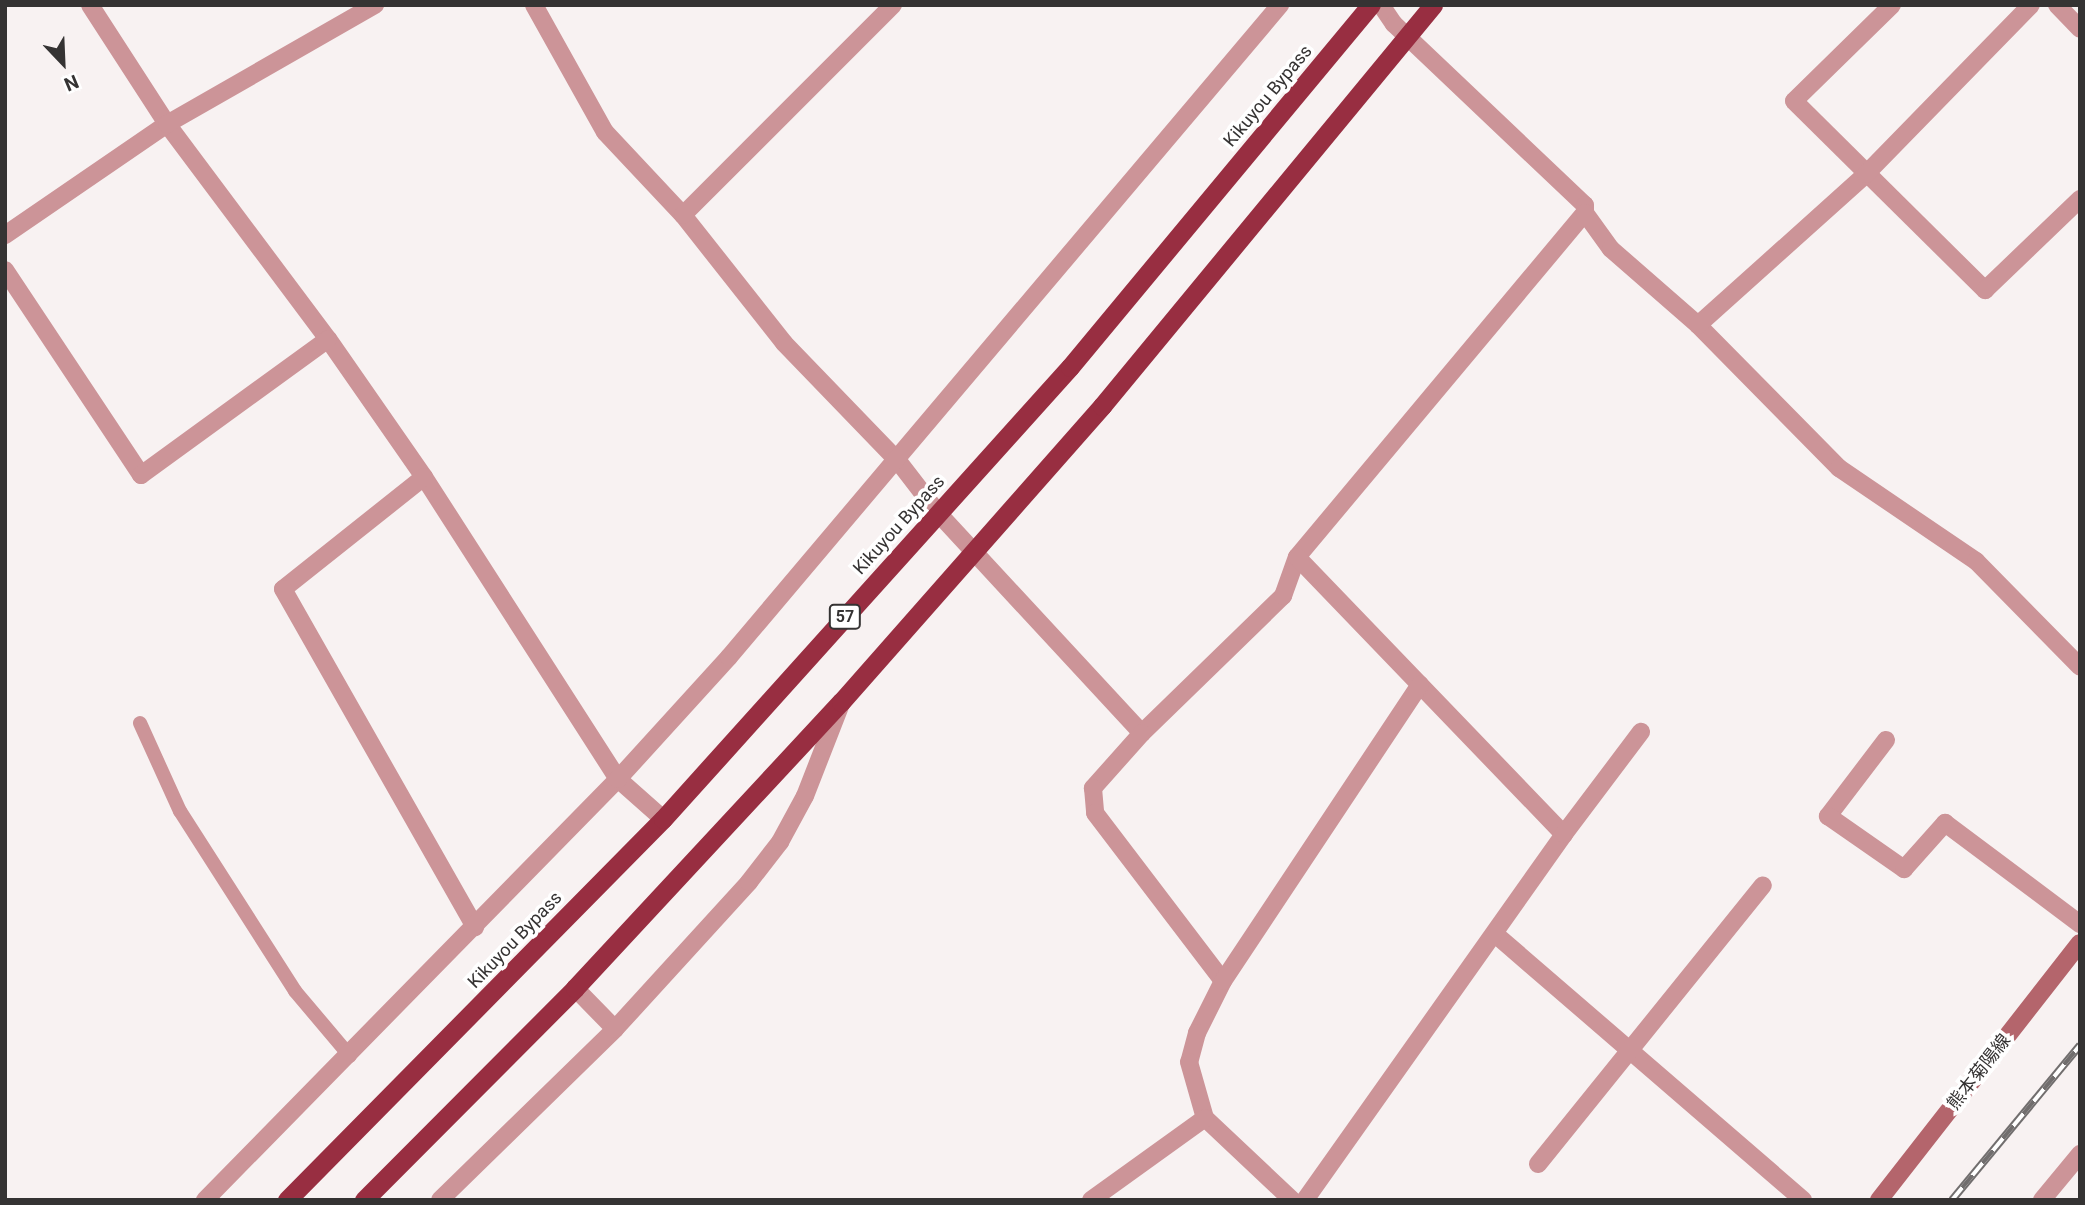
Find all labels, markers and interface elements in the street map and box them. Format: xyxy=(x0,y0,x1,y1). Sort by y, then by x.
north arrow xyxy=(28,28,98,98)
street label: Kikuyou Bypass xyxy=(1219,41,1317,151)
text: N xyxy=(61,70,82,96)
street label: Kikuyou Bypass xyxy=(849,471,949,579)
road number: 57 xyxy=(828,604,862,630)
street label: Kikuyou Bypass xyxy=(463,887,567,993)
street label: 熊本菊陽線 xyxy=(1943,1030,2015,1114)

